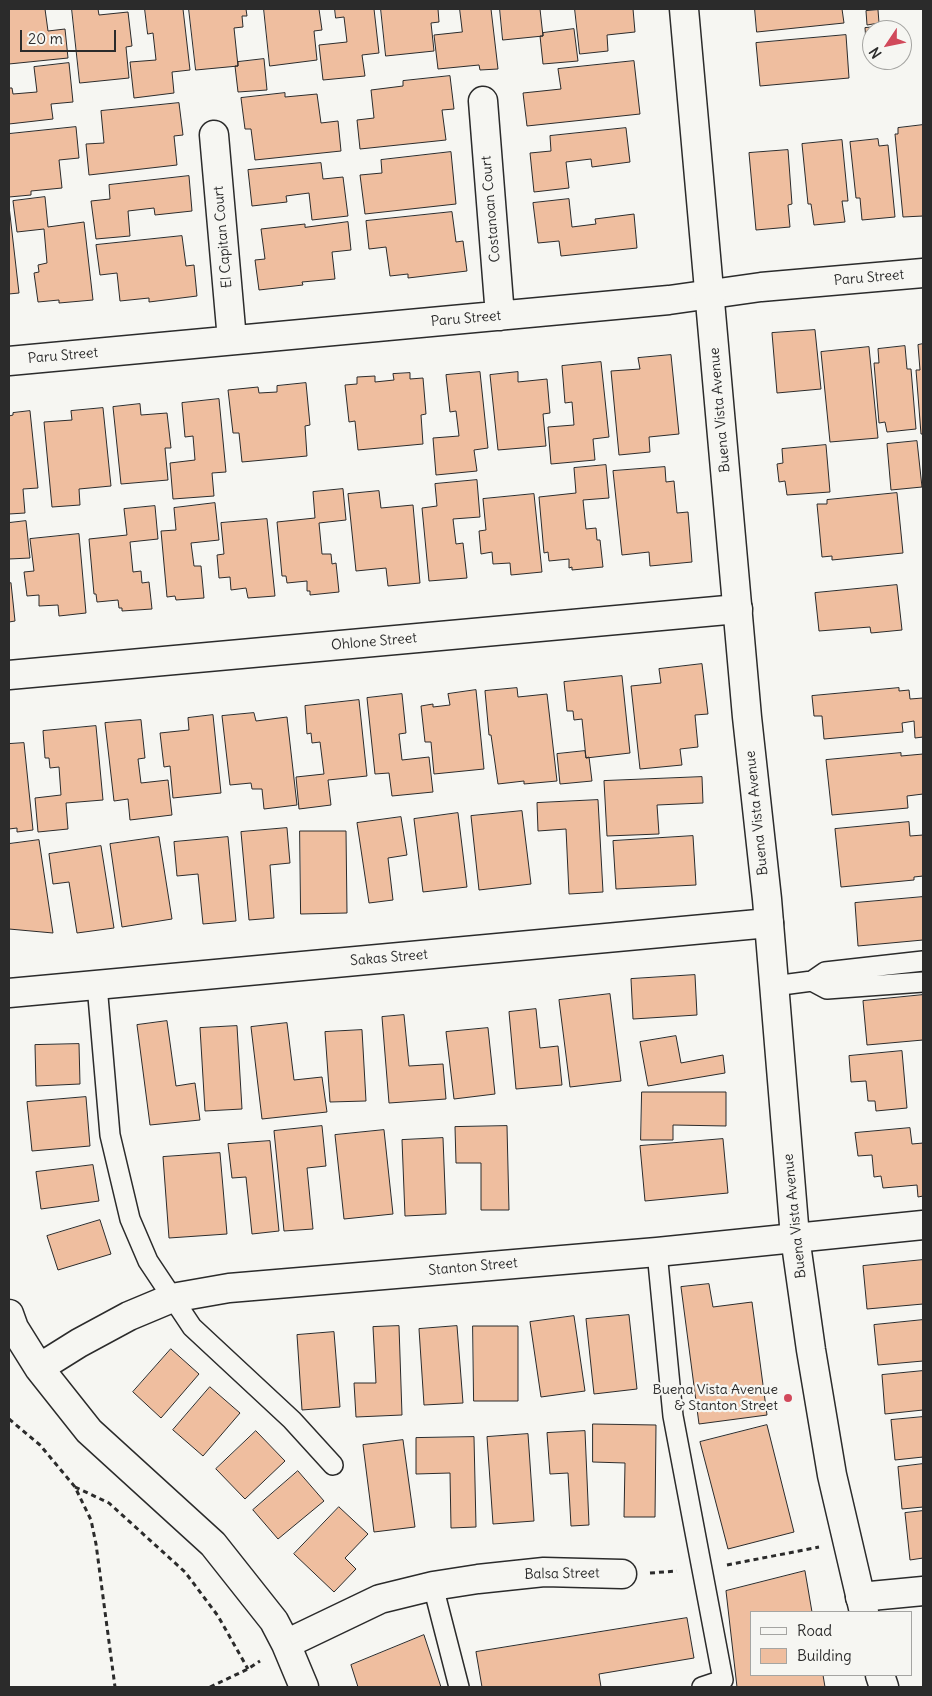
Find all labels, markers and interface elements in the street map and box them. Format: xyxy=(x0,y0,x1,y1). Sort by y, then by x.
scale bar xyxy=(22,20,119,52)
north arrow xyxy=(862,20,912,70)
text: 20 m xyxy=(28,29,63,48)
text: N xyxy=(865,44,886,62)
street label: Costanoan Court xyxy=(478,155,504,263)
street label: El Capitan Court xyxy=(210,185,236,289)
street label: Paru Street xyxy=(833,267,905,289)
street label: Paru Street xyxy=(430,308,502,330)
street label: Paru Street xyxy=(27,345,99,367)
street label: Buena Vista Avenue xyxy=(706,347,734,473)
street label: Ohlone Street xyxy=(330,630,418,654)
street label: Buena Vista Avenue xyxy=(742,750,772,876)
street label: Sakas Street xyxy=(349,946,429,970)
street label: Buena Vista Avenue xyxy=(780,1153,810,1279)
street label: Stanton Street xyxy=(428,1255,518,1279)
place label: Buena Vista Avenue & Stanton Street xyxy=(653,1382,778,1414)
marker: Buena Vista Avenue & Stanton Street xyxy=(782,1392,794,1404)
street label: Balsa Street xyxy=(524,1565,600,1583)
legend xyxy=(750,1611,912,1676)
text: Road xyxy=(797,1621,832,1640)
text: Building xyxy=(797,1646,852,1665)

